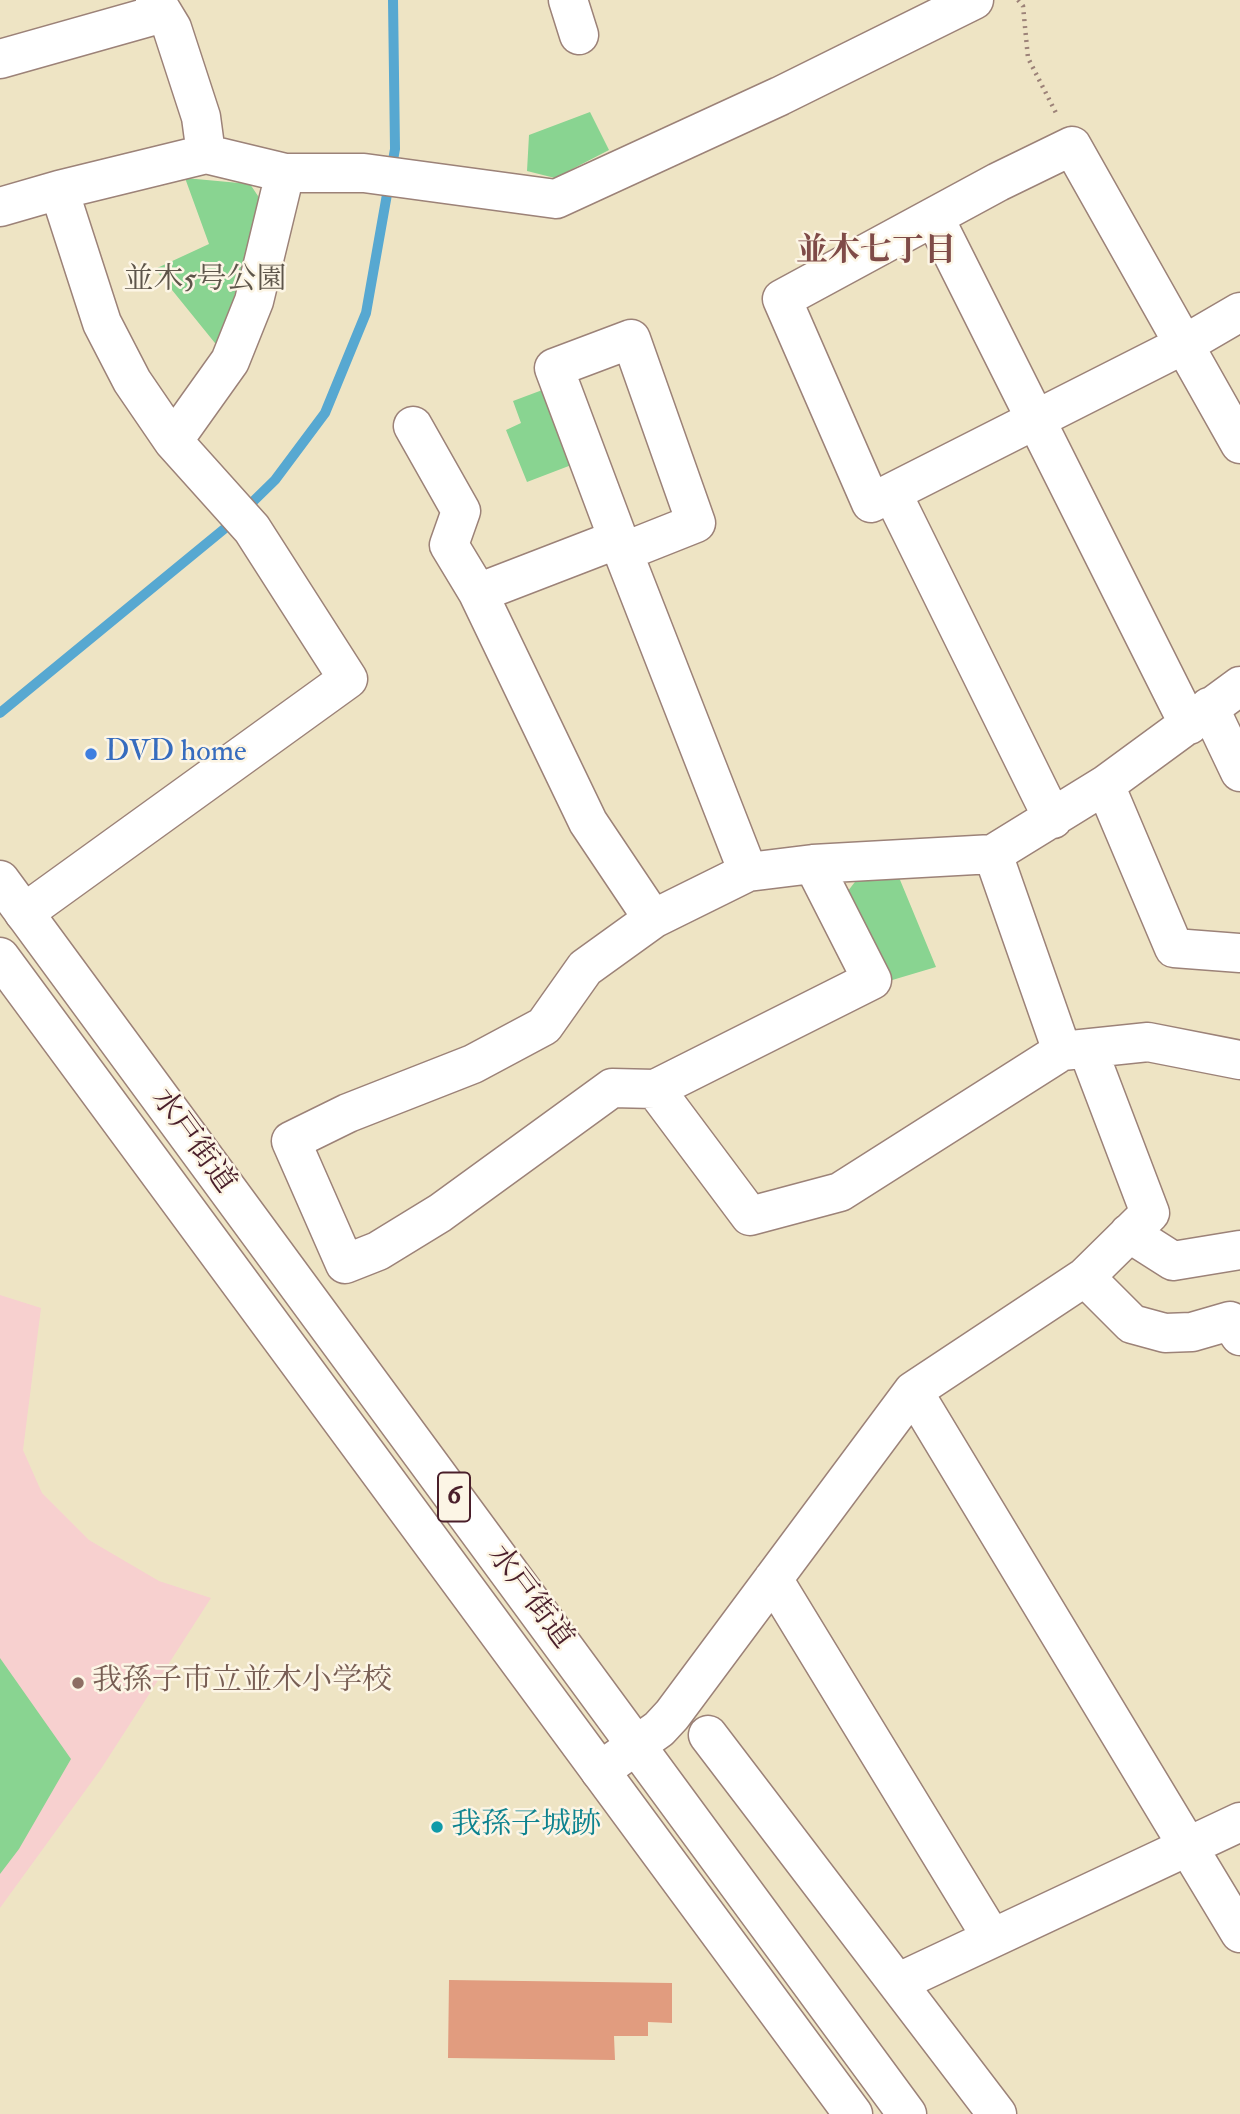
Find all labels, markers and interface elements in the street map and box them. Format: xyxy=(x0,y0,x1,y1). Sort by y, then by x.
district label: 並木七丁目 xyxy=(796,234,956,272)
park label: 並木5号公園 xyxy=(123,264,287,300)
place label: DVD home xyxy=(105,736,246,772)
marker: DVD home xyxy=(83,746,99,762)
street label: 水戸街道 xyxy=(142,1083,242,1201)
road number: 6 xyxy=(438,1472,470,1522)
street label: 水戸街道 xyxy=(479,1539,579,1657)
place label: 我孫子市立並木小学校 xyxy=(92,1665,392,1701)
marker: 我孫子市立並木小学校 xyxy=(70,1675,86,1691)
place label: 我孫子城跡 xyxy=(451,1809,601,1845)
marker: 我孫子城跡 xyxy=(429,1819,445,1835)

